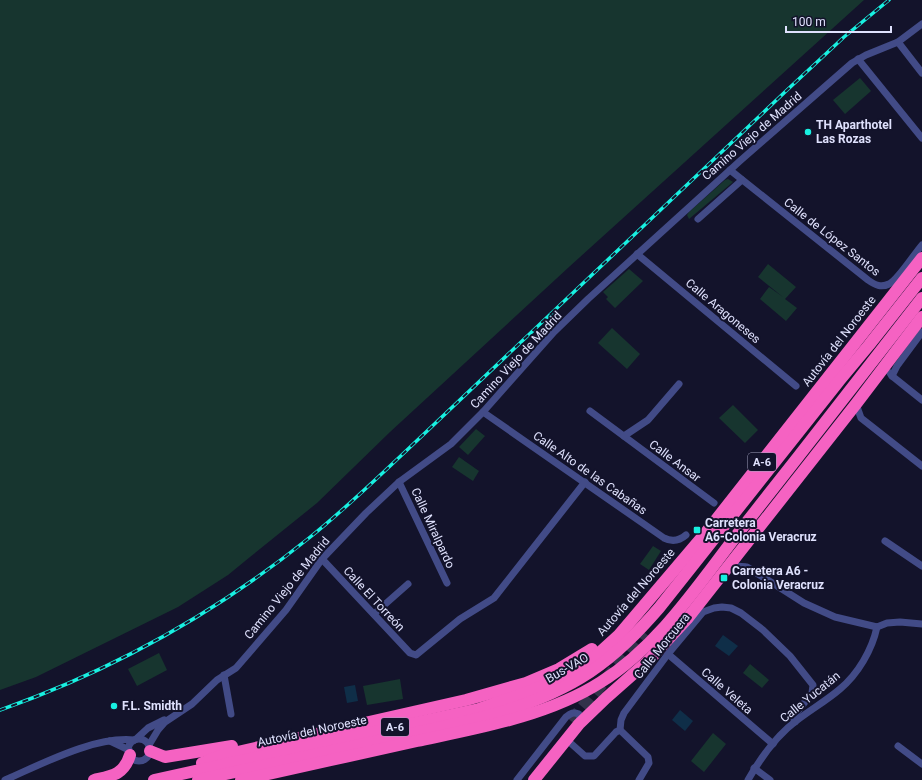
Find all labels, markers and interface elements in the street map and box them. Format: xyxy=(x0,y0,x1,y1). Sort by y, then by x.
scale bar xyxy=(786,8,891,34)
text: 100 m xyxy=(792,15,826,29)
street label: Camino Viejo de Madrid xyxy=(699,89,805,183)
place label: TH Aparthotel Las Rozas xyxy=(816,118,892,146)
marker: TH Aparthotel Las Rozas xyxy=(803,127,813,137)
street label: Calle de López Santos xyxy=(781,195,883,279)
street label: Calle Aragoneses xyxy=(683,276,763,346)
street label: Autovía del Noroeste xyxy=(799,293,879,389)
street label: Camino Viejo de Madrid xyxy=(467,309,565,411)
street label: Calle Alto de las Cabañas xyxy=(530,428,650,518)
street label: Calle Ansar xyxy=(647,437,703,485)
road number: A-6 xyxy=(748,453,776,471)
street label: Calle Miralpardo xyxy=(408,486,458,571)
place label: Carretera A6-Colonia Veracruz xyxy=(705,516,817,544)
marker: Carretera A6-Colonia Veracruz xyxy=(692,525,702,535)
street label: Camino Viejo de Madrid xyxy=(241,534,333,642)
street label: Autovía del Noroeste xyxy=(594,545,678,639)
street label: Calle El Torreón xyxy=(340,564,408,634)
place label: Carretera A6 - Colonia Veracruz xyxy=(732,564,824,592)
marker: Carretera A6 - Colonia Veracruz xyxy=(719,573,729,583)
street label: Calle Morcuera xyxy=(631,610,693,682)
street label: Bus-VAO xyxy=(543,650,591,686)
street label: Calle Veleta xyxy=(699,665,755,717)
street label: Calle Yucatán xyxy=(777,669,843,725)
place label: F.L. Smidth xyxy=(122,699,182,713)
marker: F.L. Smidth xyxy=(109,701,119,711)
street label: Autovía del Noroeste xyxy=(256,713,368,749)
road number: A-6 xyxy=(381,718,409,736)

